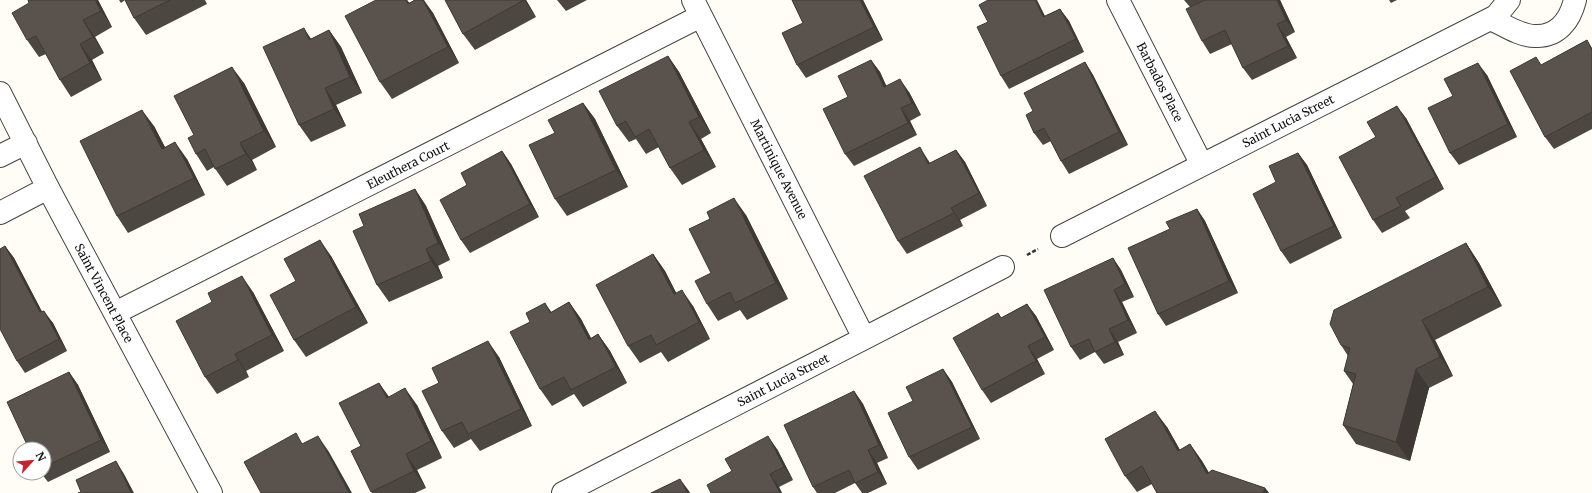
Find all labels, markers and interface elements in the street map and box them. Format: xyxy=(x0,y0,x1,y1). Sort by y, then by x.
street label: Barbados Place xyxy=(1134,40,1186,124)
street label: Saint Lucia Street xyxy=(1239,91,1337,151)
street label: Martinique Avenue xyxy=(747,117,811,221)
street label: Eleuthera Court xyxy=(364,138,452,192)
street label: Saint Vincent Place xyxy=(72,241,136,345)
street label: Saint Lucia Street xyxy=(734,350,832,410)
north arrow xyxy=(12,441,52,481)
text: N xyxy=(33,449,49,464)

